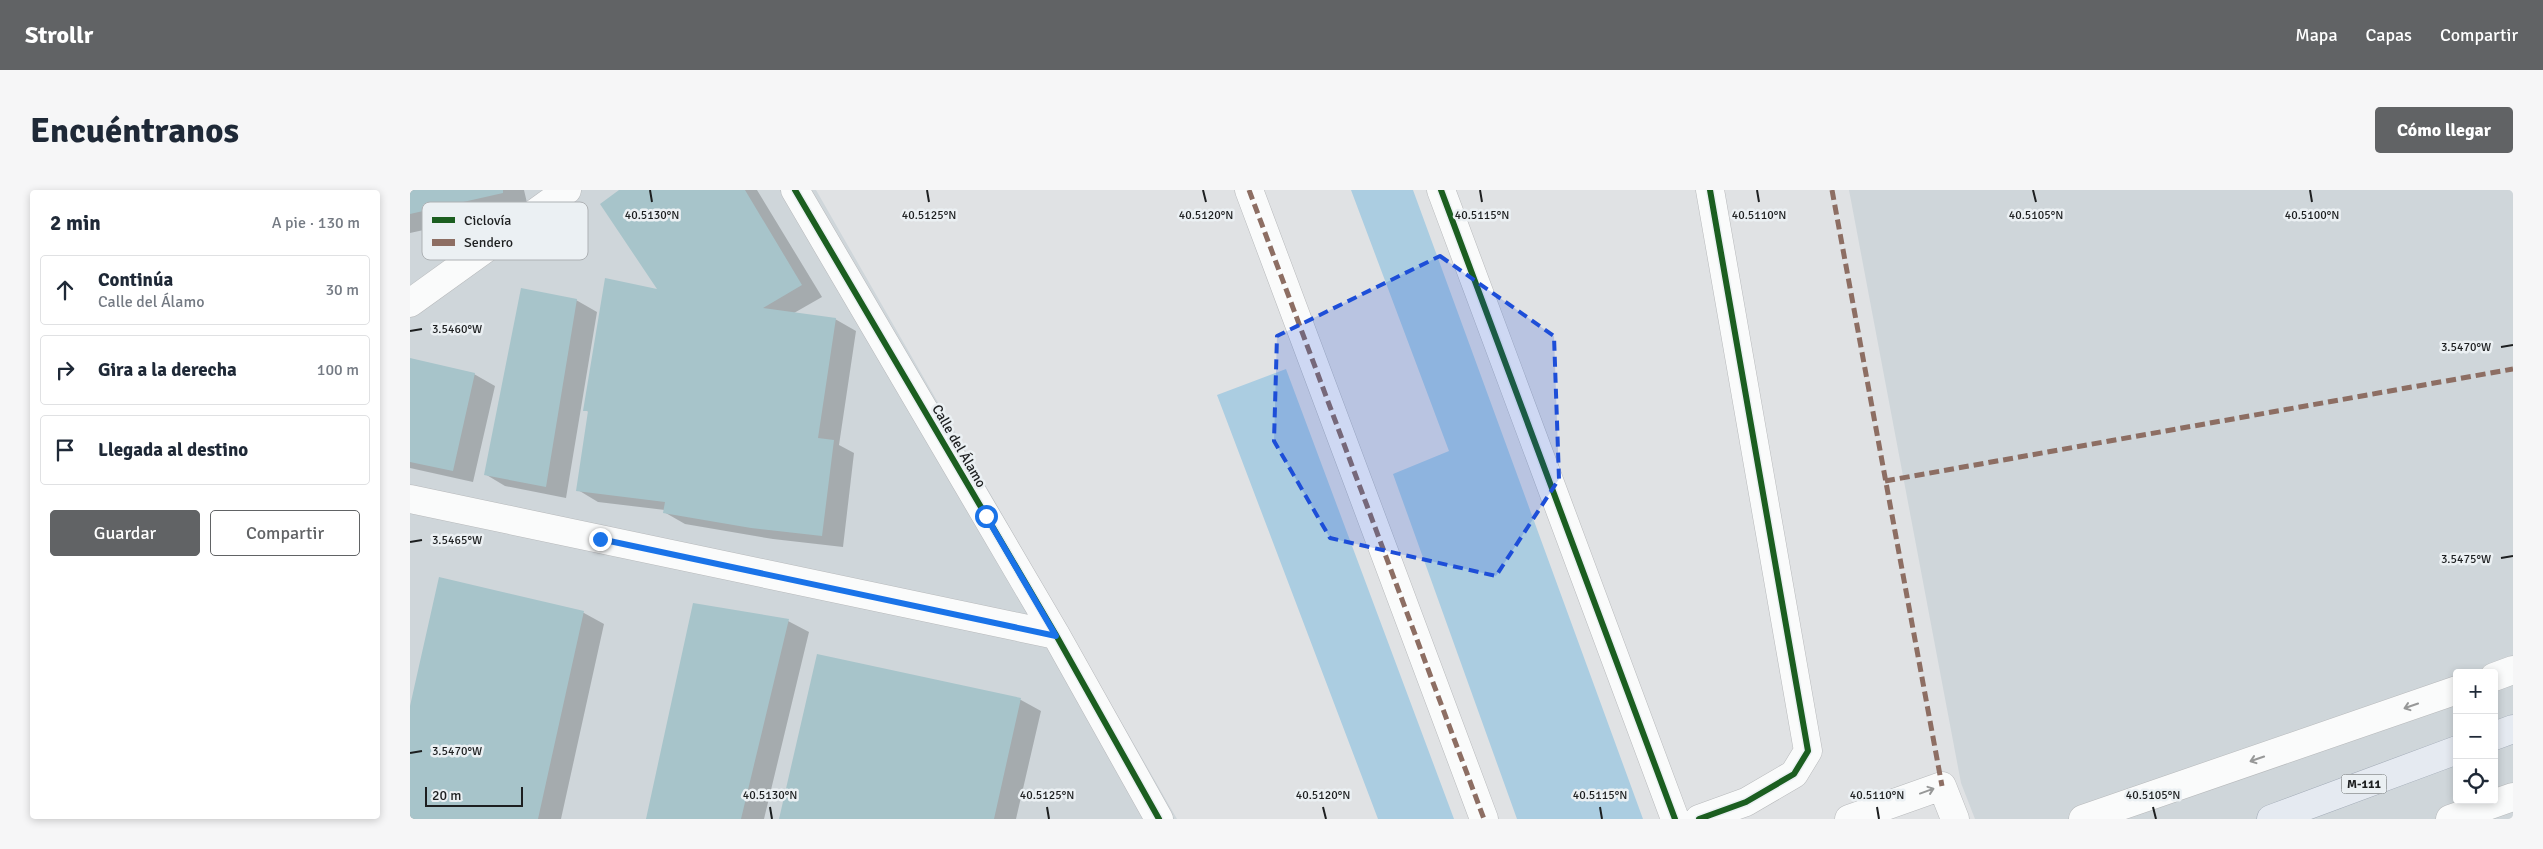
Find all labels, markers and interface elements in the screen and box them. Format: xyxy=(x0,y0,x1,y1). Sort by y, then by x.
text: Strollr xyxy=(25,20,93,50)
text: Mapa xyxy=(2295,24,2338,46)
text: Capas xyxy=(2366,24,2412,46)
text: Compartir xyxy=(2440,24,2518,46)
button: Cómo llegar xyxy=(2375,107,2513,153)
text: Encuéntranos xyxy=(30,109,239,152)
legend xyxy=(422,202,588,260)
text: 40.5130°N xyxy=(625,208,679,223)
text: 40.5125°N xyxy=(902,208,956,223)
text: 40.5120°N xyxy=(1179,208,1233,223)
text: 40.5115°N xyxy=(1455,208,1509,223)
text: 40.5110°N xyxy=(1732,208,1786,223)
text: 40.5105°N xyxy=(2009,208,2063,223)
text: 40.5100°N xyxy=(2285,208,2339,223)
text: 2 min xyxy=(50,210,101,236)
text: Ciclovía xyxy=(464,212,511,229)
text: A pie · 130 m xyxy=(272,213,360,233)
text: Sendero xyxy=(464,234,513,251)
text: Continúa xyxy=(98,268,173,292)
icon: ahead xyxy=(51,276,79,304)
text: 30 m xyxy=(325,280,359,300)
text: Calle del Álamo xyxy=(98,292,205,312)
text: 3.5460°W xyxy=(432,322,482,337)
text: 3.5470°W xyxy=(2441,340,2491,355)
icon: right xyxy=(51,356,79,384)
text: Gira a la derecha xyxy=(98,358,237,382)
text: 100 m xyxy=(317,360,359,380)
street label: Calle del Álamo xyxy=(928,401,990,491)
icon: arrive xyxy=(51,436,79,464)
text: Llegada al destino xyxy=(98,438,248,462)
route start xyxy=(975,505,998,528)
button: Guardar xyxy=(50,510,200,556)
button: Compartir xyxy=(210,510,360,556)
route end xyxy=(589,528,612,551)
text: 3.5465°W xyxy=(432,533,482,548)
text: 3.5475°W xyxy=(2441,552,2491,567)
map controls xyxy=(2453,669,2498,804)
button: + xyxy=(2453,669,2498,714)
one-way arrow xyxy=(2403,702,2419,711)
button: − xyxy=(2453,714,2498,759)
text: 3.5470°W xyxy=(432,744,482,759)
one-way arrow xyxy=(2250,755,2265,764)
button: locate xyxy=(2453,759,2498,804)
road number: M-111 xyxy=(2342,774,2386,794)
scale bar xyxy=(425,784,522,807)
one-way arrow xyxy=(1919,786,1935,795)
text: 20 m xyxy=(432,787,461,804)
text: 40.5130°N xyxy=(743,788,797,803)
text: 40.5125°N xyxy=(1020,788,1074,803)
text: 40.5120°N xyxy=(1296,788,1350,803)
text: 40.5115°N xyxy=(1573,788,1627,803)
text: 40.5110°N xyxy=(1850,788,1904,803)
text: 40.5105°N xyxy=(2126,788,2180,803)

